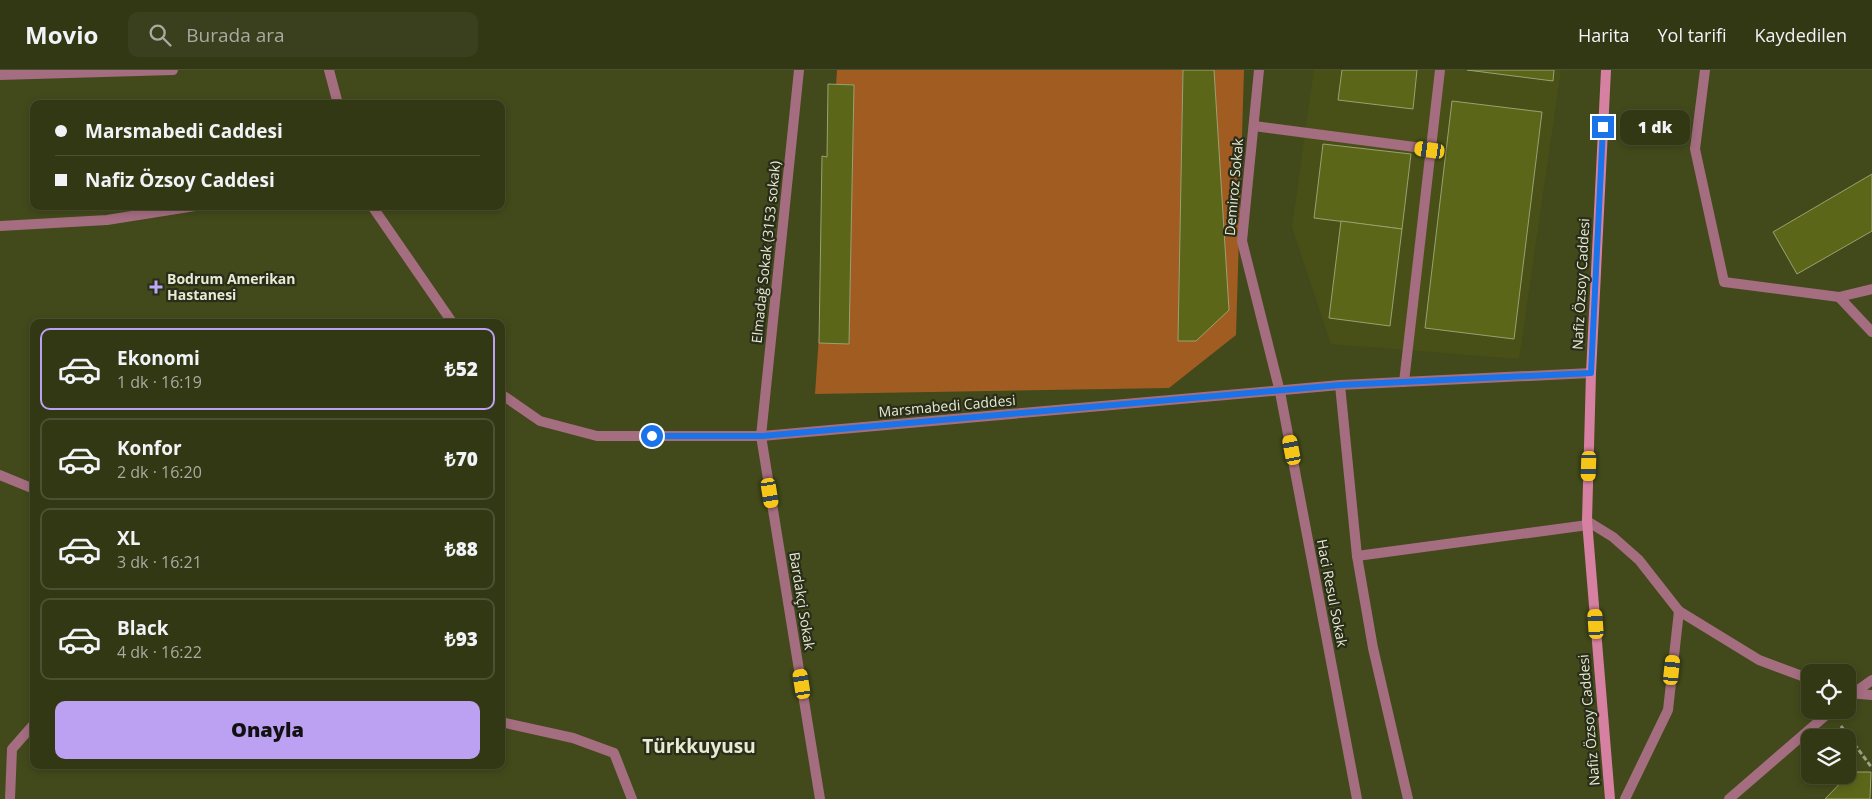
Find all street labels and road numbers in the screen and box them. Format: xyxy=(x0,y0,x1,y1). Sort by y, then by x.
street label: Demiroz Sokak xyxy=(1220,137,1247,236)
street label: Elmadağ Sokak (3153 sokak) xyxy=(746,160,785,344)
street label: Nafiz Özsoy Caddesi xyxy=(1568,218,1593,350)
street label: Marsmabedi Caddesi xyxy=(878,390,1016,421)
street label: Haci Resul Sokak xyxy=(1313,537,1352,649)
street label: Bardakçi Sokak xyxy=(785,551,820,652)
street label: Nafiz Özsoy Caddesi xyxy=(1573,654,1604,787)

